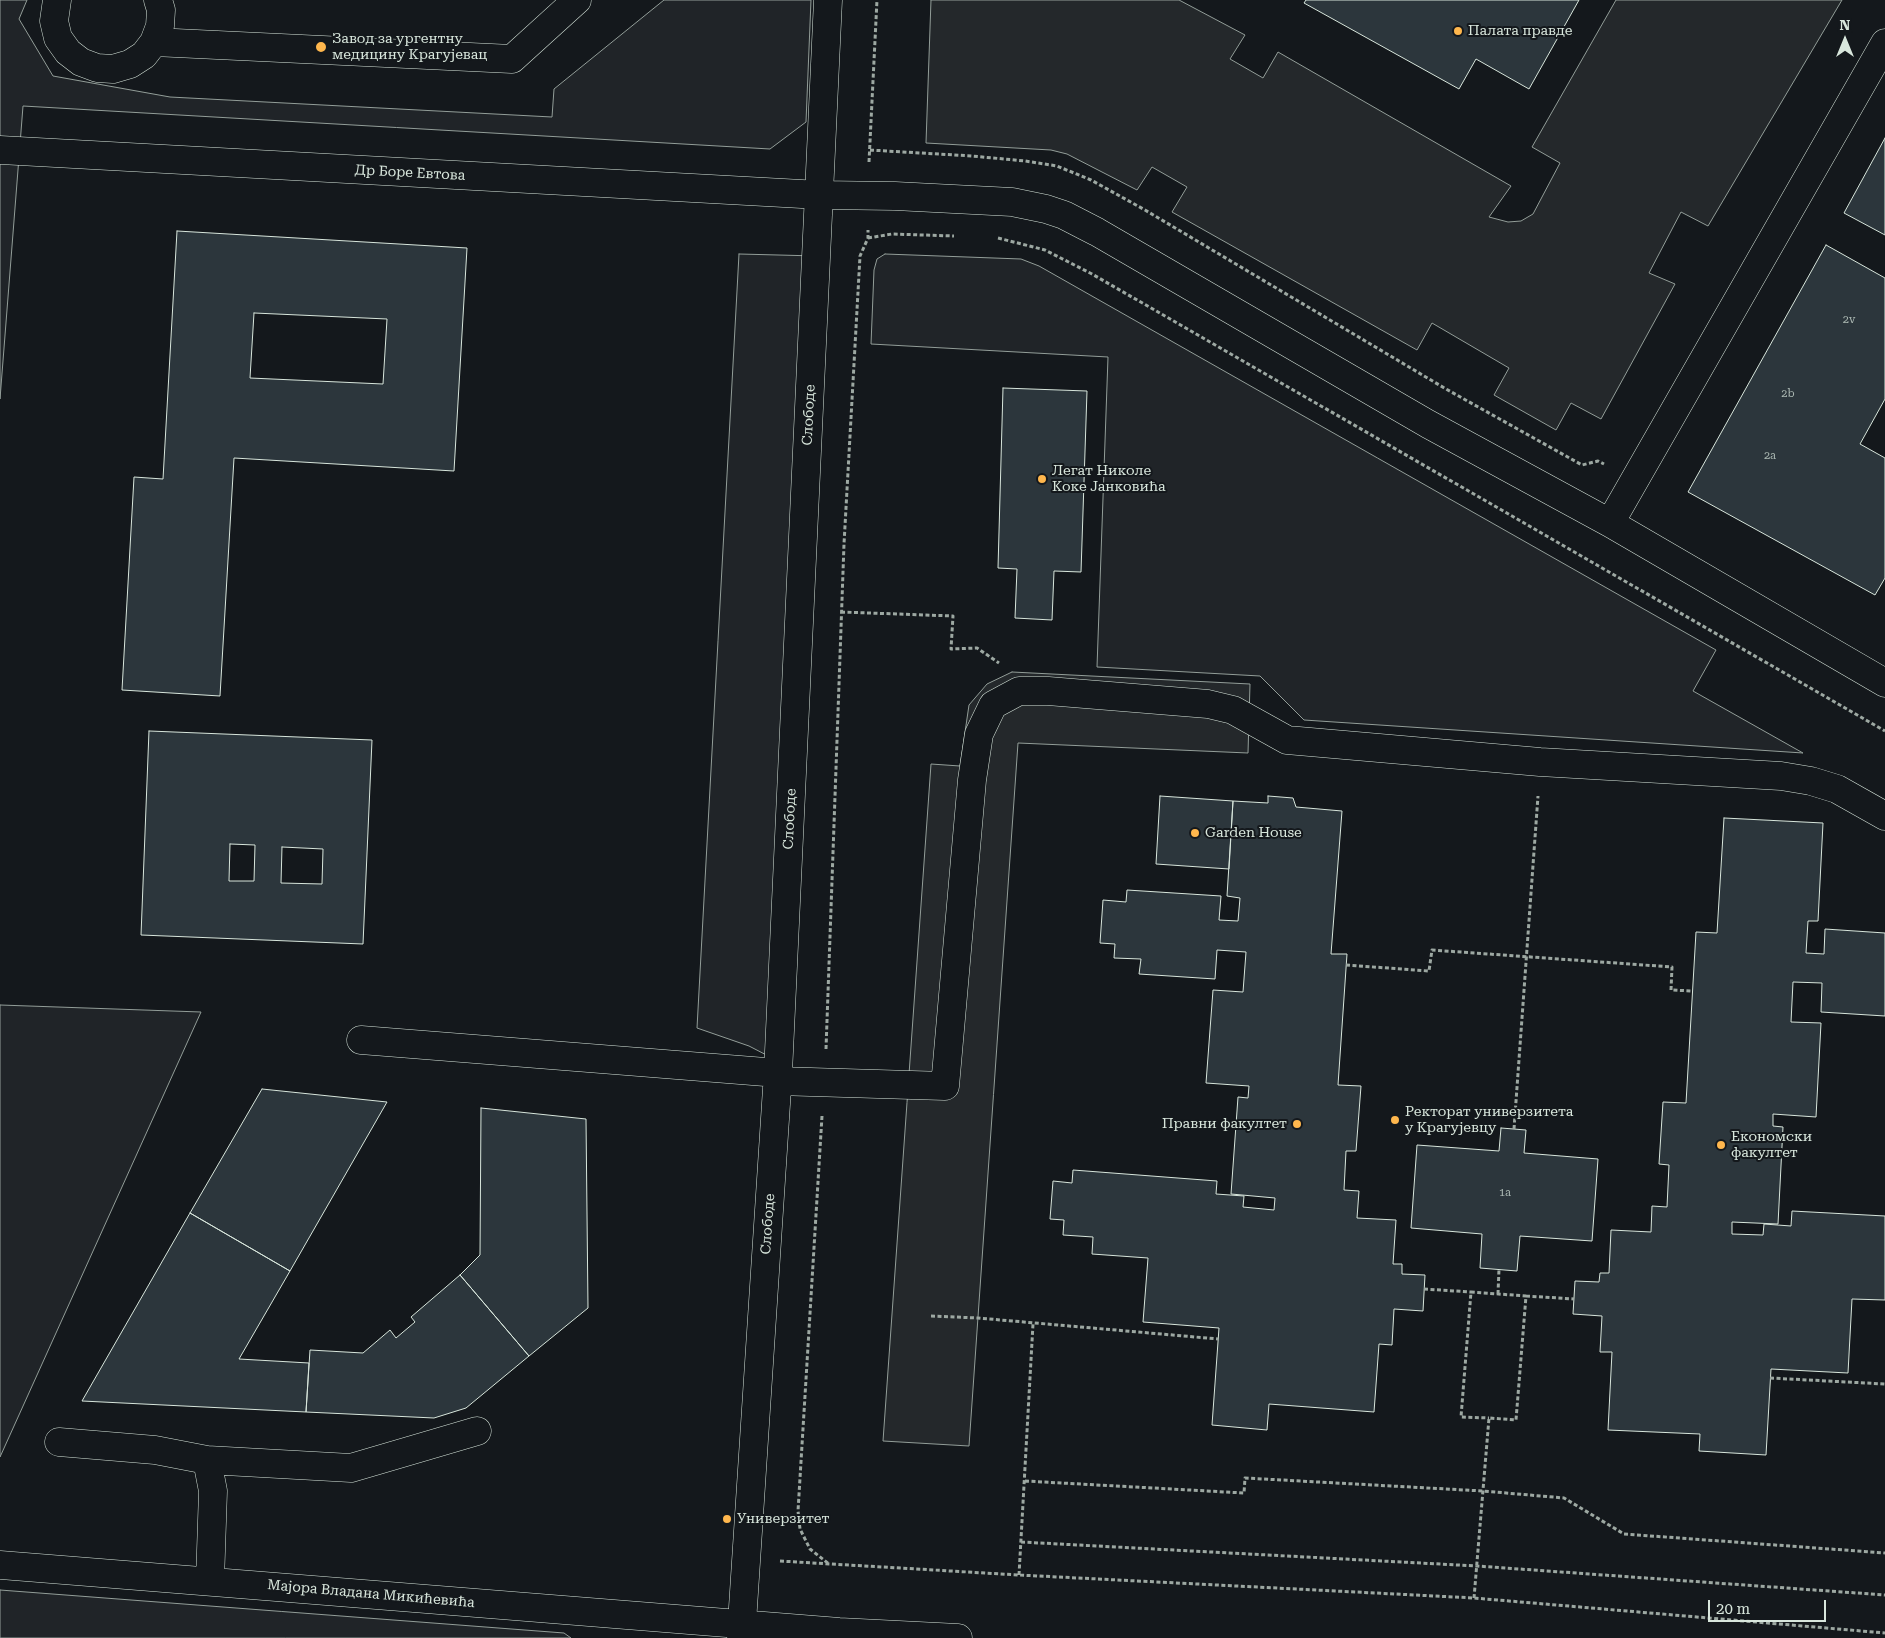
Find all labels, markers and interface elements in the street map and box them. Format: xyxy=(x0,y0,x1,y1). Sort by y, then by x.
north arrow xyxy=(1820,15,1870,65)
text: N xyxy=(1840,17,1850,33)
place label: Палата правде xyxy=(1468,23,1572,39)
marker: Палата правде xyxy=(1452,25,1464,37)
place label: Завод за ургентну медицину Крагујевац xyxy=(332,31,487,64)
marker: Завод за ургентну медицину Крагујевац xyxy=(314,40,328,54)
street label: Др Боре Евтова xyxy=(354,162,466,184)
house number: 2v xyxy=(1843,313,1855,327)
street label: Слободе xyxy=(799,384,819,446)
house number: 2b xyxy=(1781,387,1795,401)
house number: 2a xyxy=(1764,449,1776,463)
place label: Легат Николе Коке Јанковића xyxy=(1052,463,1166,496)
marker: Легат Николе Коке Јанковића xyxy=(1036,473,1048,485)
street label: Слободе xyxy=(780,788,800,850)
place label: Garden House xyxy=(1205,825,1302,841)
marker: Garden House xyxy=(1189,827,1201,839)
place label: Ректорат универзитета у Крагујевцу xyxy=(1405,1104,1573,1136)
marker: Ректорат универзитета у Крагујевцу xyxy=(1389,1114,1401,1126)
place label: Правни факултет xyxy=(1162,1116,1287,1132)
marker: Правни факултет xyxy=(1291,1118,1303,1130)
place label: Економски факултет xyxy=(1731,1129,1812,1162)
marker: Економски факултет xyxy=(1715,1139,1727,1151)
house number: 1a xyxy=(1499,1186,1511,1200)
street label: Слободе xyxy=(757,1193,779,1255)
place label: Универзитет xyxy=(737,1511,829,1527)
marker: Универзитет xyxy=(721,1513,733,1525)
street label: Мајора Владана Микићевића xyxy=(267,1577,475,1611)
scale bar xyxy=(1710,1590,1828,1622)
text: 20 m xyxy=(1716,1600,1750,1618)

